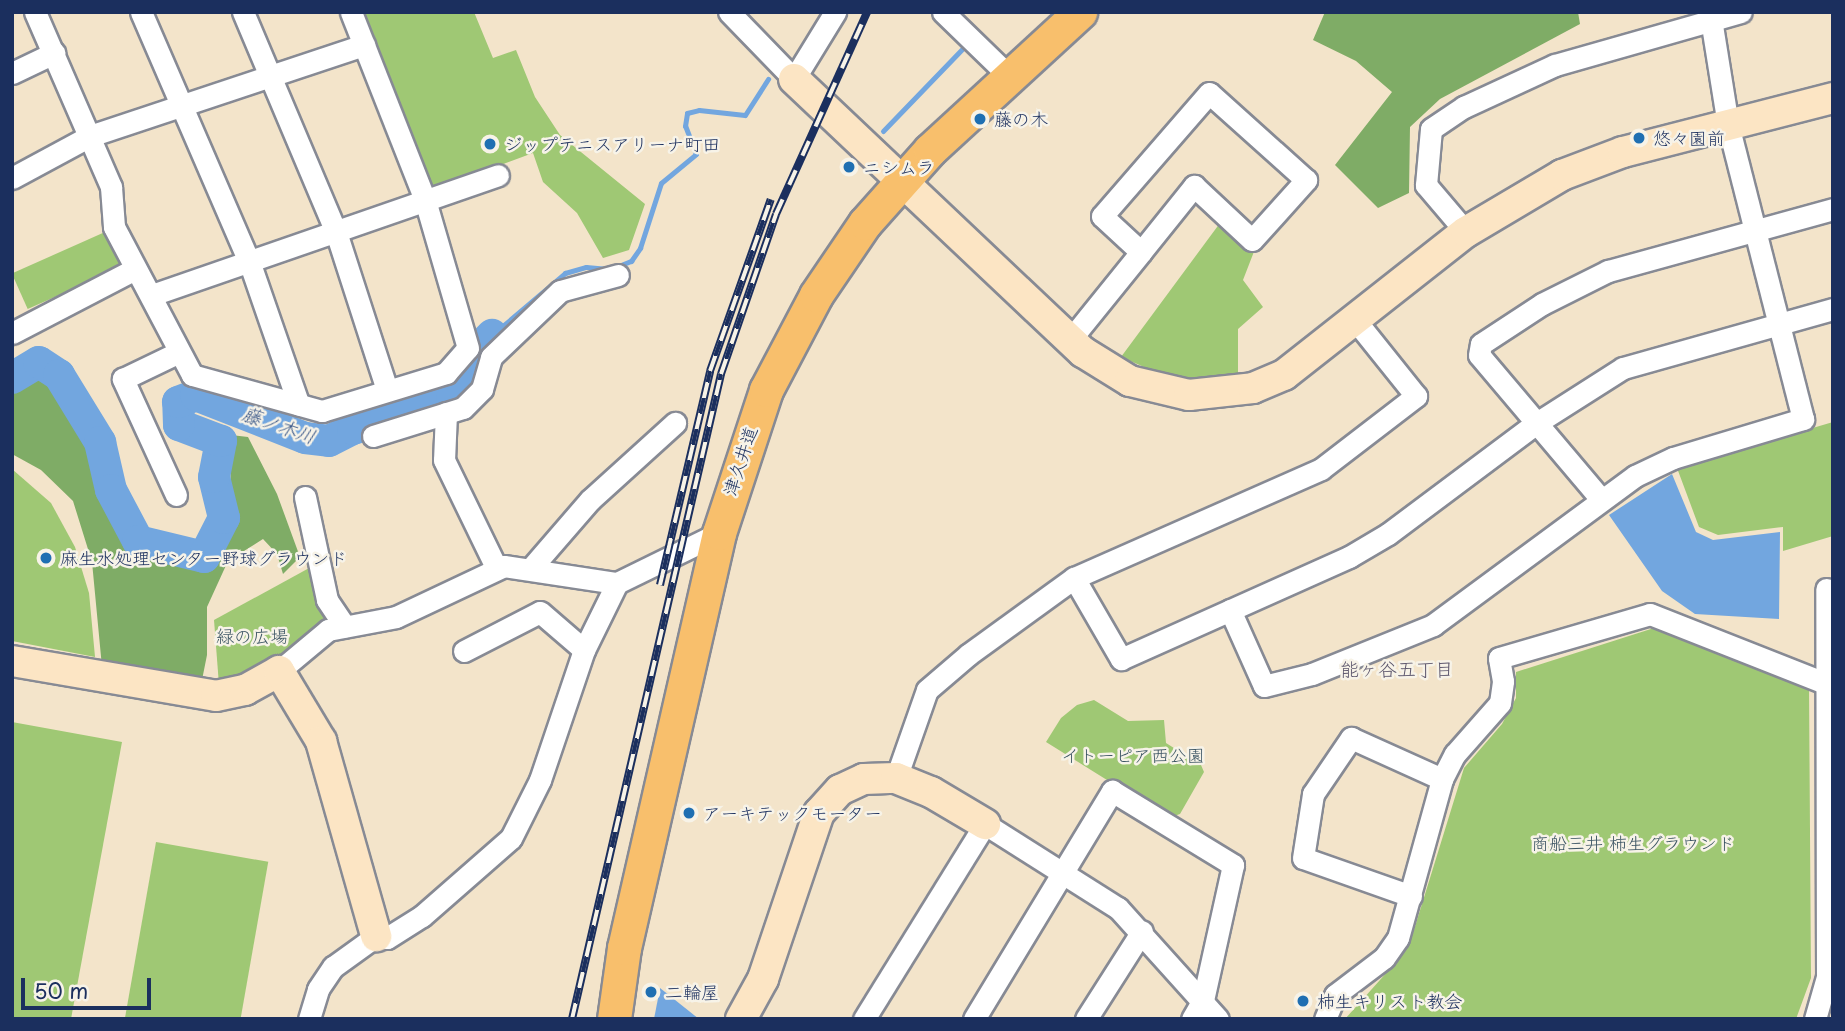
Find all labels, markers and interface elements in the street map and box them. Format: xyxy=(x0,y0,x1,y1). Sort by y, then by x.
place label: 藤の木 xyxy=(994,108,1048,130)
marker: 藤の木 xyxy=(972,111,988,127)
place label: 悠々園前 xyxy=(1653,127,1725,149)
marker: 悠々園前 xyxy=(1631,130,1647,146)
place label: ジップテニスアリーナ町田 xyxy=(504,133,720,155)
marker: ジップテニスアリーナ町田 xyxy=(482,136,498,152)
place label: ニシムラ xyxy=(863,156,935,178)
marker: ニシムラ xyxy=(841,159,857,175)
water label: 藤ノ木川 xyxy=(239,402,319,448)
street label: 津久井道 xyxy=(719,423,761,499)
place label: 麻生水処理センター野球グラウンド xyxy=(60,547,348,569)
marker: 麻生水処理センター野球グラウンド xyxy=(38,550,54,566)
park label: 緑の広場 xyxy=(216,625,288,647)
district label: 能ヶ谷五丁目 xyxy=(1340,658,1454,680)
park label: イトーピア西公園 xyxy=(1061,744,1205,766)
place label: アーキテックモーター xyxy=(703,802,882,824)
marker: アーキテックモーター xyxy=(681,805,697,821)
park label: 商船三井 柿生グラウンド xyxy=(1531,832,1735,854)
scale bar xyxy=(24,964,154,1008)
text: 50 m xyxy=(34,974,88,1006)
place label: 二輪屋 xyxy=(665,981,719,1003)
marker: 二輪屋 xyxy=(643,984,659,1000)
place label: 柿生キリスト教会 xyxy=(1317,990,1461,1012)
marker: 柿生キリスト教会 xyxy=(1295,993,1311,1009)

